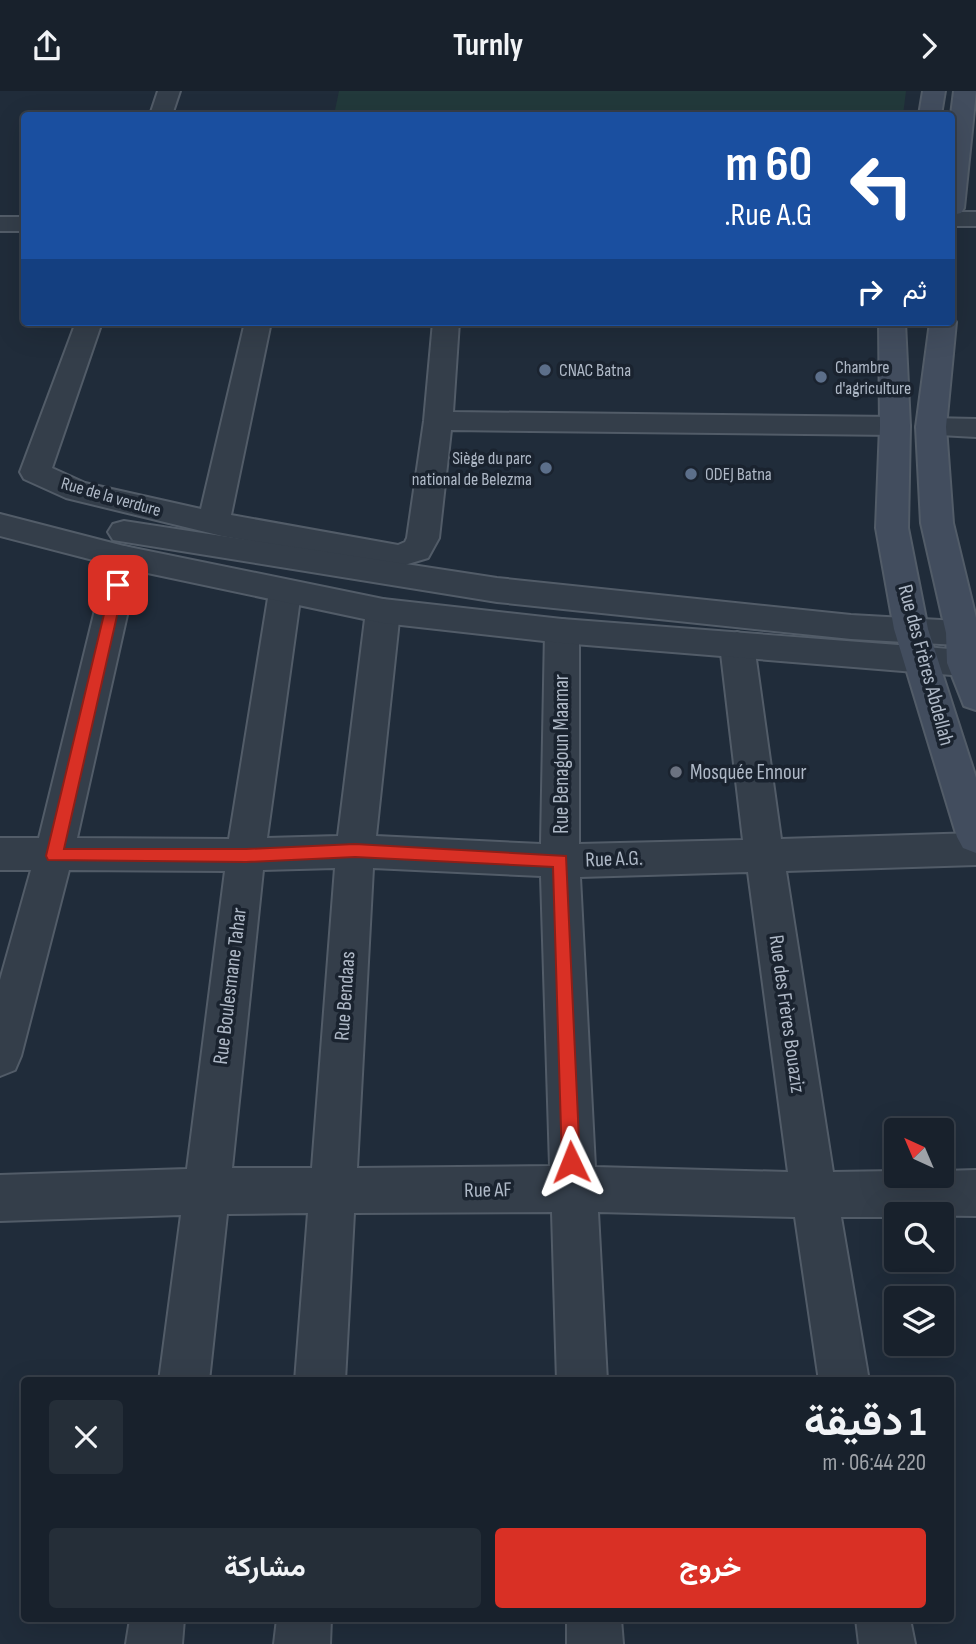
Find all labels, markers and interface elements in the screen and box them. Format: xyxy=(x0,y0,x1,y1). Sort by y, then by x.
text: Turnly xyxy=(453,26,523,65)
icon: share xyxy=(28,27,66,65)
icon: forward xyxy=(910,27,948,65)
text: 60 m xyxy=(725,136,812,195)
icon: left xyxy=(836,140,927,231)
text: Rue A.G. xyxy=(725,196,812,235)
icon: right xyxy=(851,273,889,311)
text: ثم xyxy=(903,276,927,307)
place label: Chambre d'agriculture xyxy=(835,357,911,399)
place label: CNAC Batna xyxy=(559,360,631,381)
marker: CNAC Batna xyxy=(537,362,553,378)
marker: Chambre d'agriculture xyxy=(813,369,829,385)
place label: Siège du parc national de Belezma xyxy=(412,448,532,490)
marker: Siège du parc national de Belezma xyxy=(538,460,554,476)
place label: ODEJ Batna xyxy=(705,464,772,485)
marker: ODEJ Batna xyxy=(683,466,699,482)
street label: Rue de la verdure xyxy=(59,473,163,521)
pin xyxy=(88,555,148,615)
icon: arrive xyxy=(99,566,137,604)
street label: Rue des Frères Abdellah xyxy=(893,582,959,748)
street label: Rue Benagoun Maamar xyxy=(549,674,574,834)
place label: Mosquée Ennour xyxy=(690,760,807,785)
marker: Mosquée Ennour xyxy=(668,764,684,780)
street label: Rue A.G. xyxy=(585,846,643,872)
street label: Rue Boulesmane Tahar xyxy=(208,906,252,1066)
street label: Rue des Frères Bouaziz xyxy=(764,933,811,1095)
street label: Rue Bendaas xyxy=(329,950,361,1042)
north arrow xyxy=(884,1118,954,1188)
map controls xyxy=(884,1118,954,1356)
position arrow xyxy=(534,1125,608,1199)
street label: Rue AF xyxy=(464,1177,512,1203)
button: search xyxy=(884,1202,954,1272)
button: layers xyxy=(884,1286,954,1356)
text: 1 دقيقة xyxy=(804,1397,926,1448)
button: close xyxy=(49,1400,123,1474)
text: 220 m · 06:44 xyxy=(822,1449,926,1477)
button: مشاركة xyxy=(49,1528,481,1608)
button: خروج xyxy=(495,1528,926,1608)

